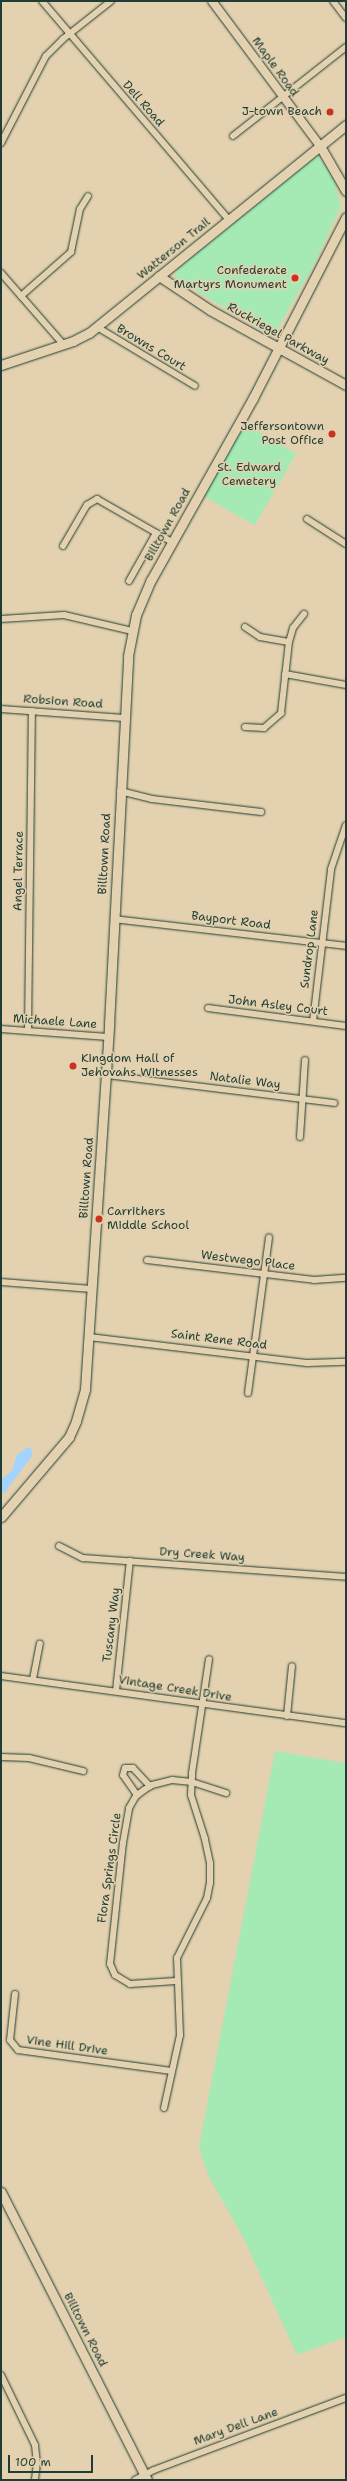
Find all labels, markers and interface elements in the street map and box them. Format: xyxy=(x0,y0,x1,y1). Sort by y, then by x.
street label: Maple Road xyxy=(249,34,301,100)
street label: Dell Road xyxy=(119,78,167,130)
place label: J-town Beach xyxy=(242,105,322,119)
marker: J-town Beach xyxy=(325,107,335,117)
street label: Watterson Trail xyxy=(135,215,213,283)
place label: Confederate Martyrs Monument xyxy=(174,264,287,292)
marker: Confederate Martyrs Monument xyxy=(290,273,300,283)
street label: Ruckriegel Parkway xyxy=(225,300,331,368)
street label: Browns Court xyxy=(114,322,188,374)
place label: Jeffersontown Post Office xyxy=(240,420,324,448)
marker: Jeffersontown Post Office xyxy=(327,429,337,439)
park label: St. Edward Cemetery xyxy=(217,461,281,489)
street label: Billtown Road xyxy=(142,486,194,564)
street label: Robsion Road xyxy=(23,692,103,712)
street label: Billtown Road xyxy=(96,813,114,895)
street label: Angel Terrace xyxy=(11,831,27,911)
street label: Bayport Road xyxy=(191,909,271,933)
street label: Sundrop Lane xyxy=(298,909,322,989)
street label: John Asley Court xyxy=(227,993,329,1019)
street label: Michaele Lane xyxy=(12,1012,98,1032)
place label: Kingdom Hall of Jehovahs Witnesses xyxy=(81,1052,198,1080)
marker: Kingdom Hall of Jehovahs Witnesses xyxy=(68,1061,78,1071)
street label: Natalie Way xyxy=(209,1069,281,1093)
street label: Billtown Road xyxy=(77,1137,97,1219)
place label: Carrithers Middle School xyxy=(107,1205,189,1233)
marker: Carrithers Middle School xyxy=(94,1214,104,1224)
street label: Westwego Place xyxy=(200,1248,296,1274)
street label: Saint Rene Road xyxy=(170,1327,268,1353)
street label: Dry Creek Way xyxy=(159,1545,245,1565)
street label: Tuscany Way xyxy=(100,1587,124,1663)
street label: Vintage Creek Drive xyxy=(117,1673,233,1705)
street label: Flora Springs Circle xyxy=(95,1812,125,1924)
street label: Vine Hill Drive xyxy=(25,2033,109,2059)
street label: Billtown Road xyxy=(60,2290,110,2370)
street label: Mary Dell Lane xyxy=(192,2405,280,2449)
scale bar xyxy=(10,2447,95,2473)
text: 100 m xyxy=(15,2454,51,2470)

